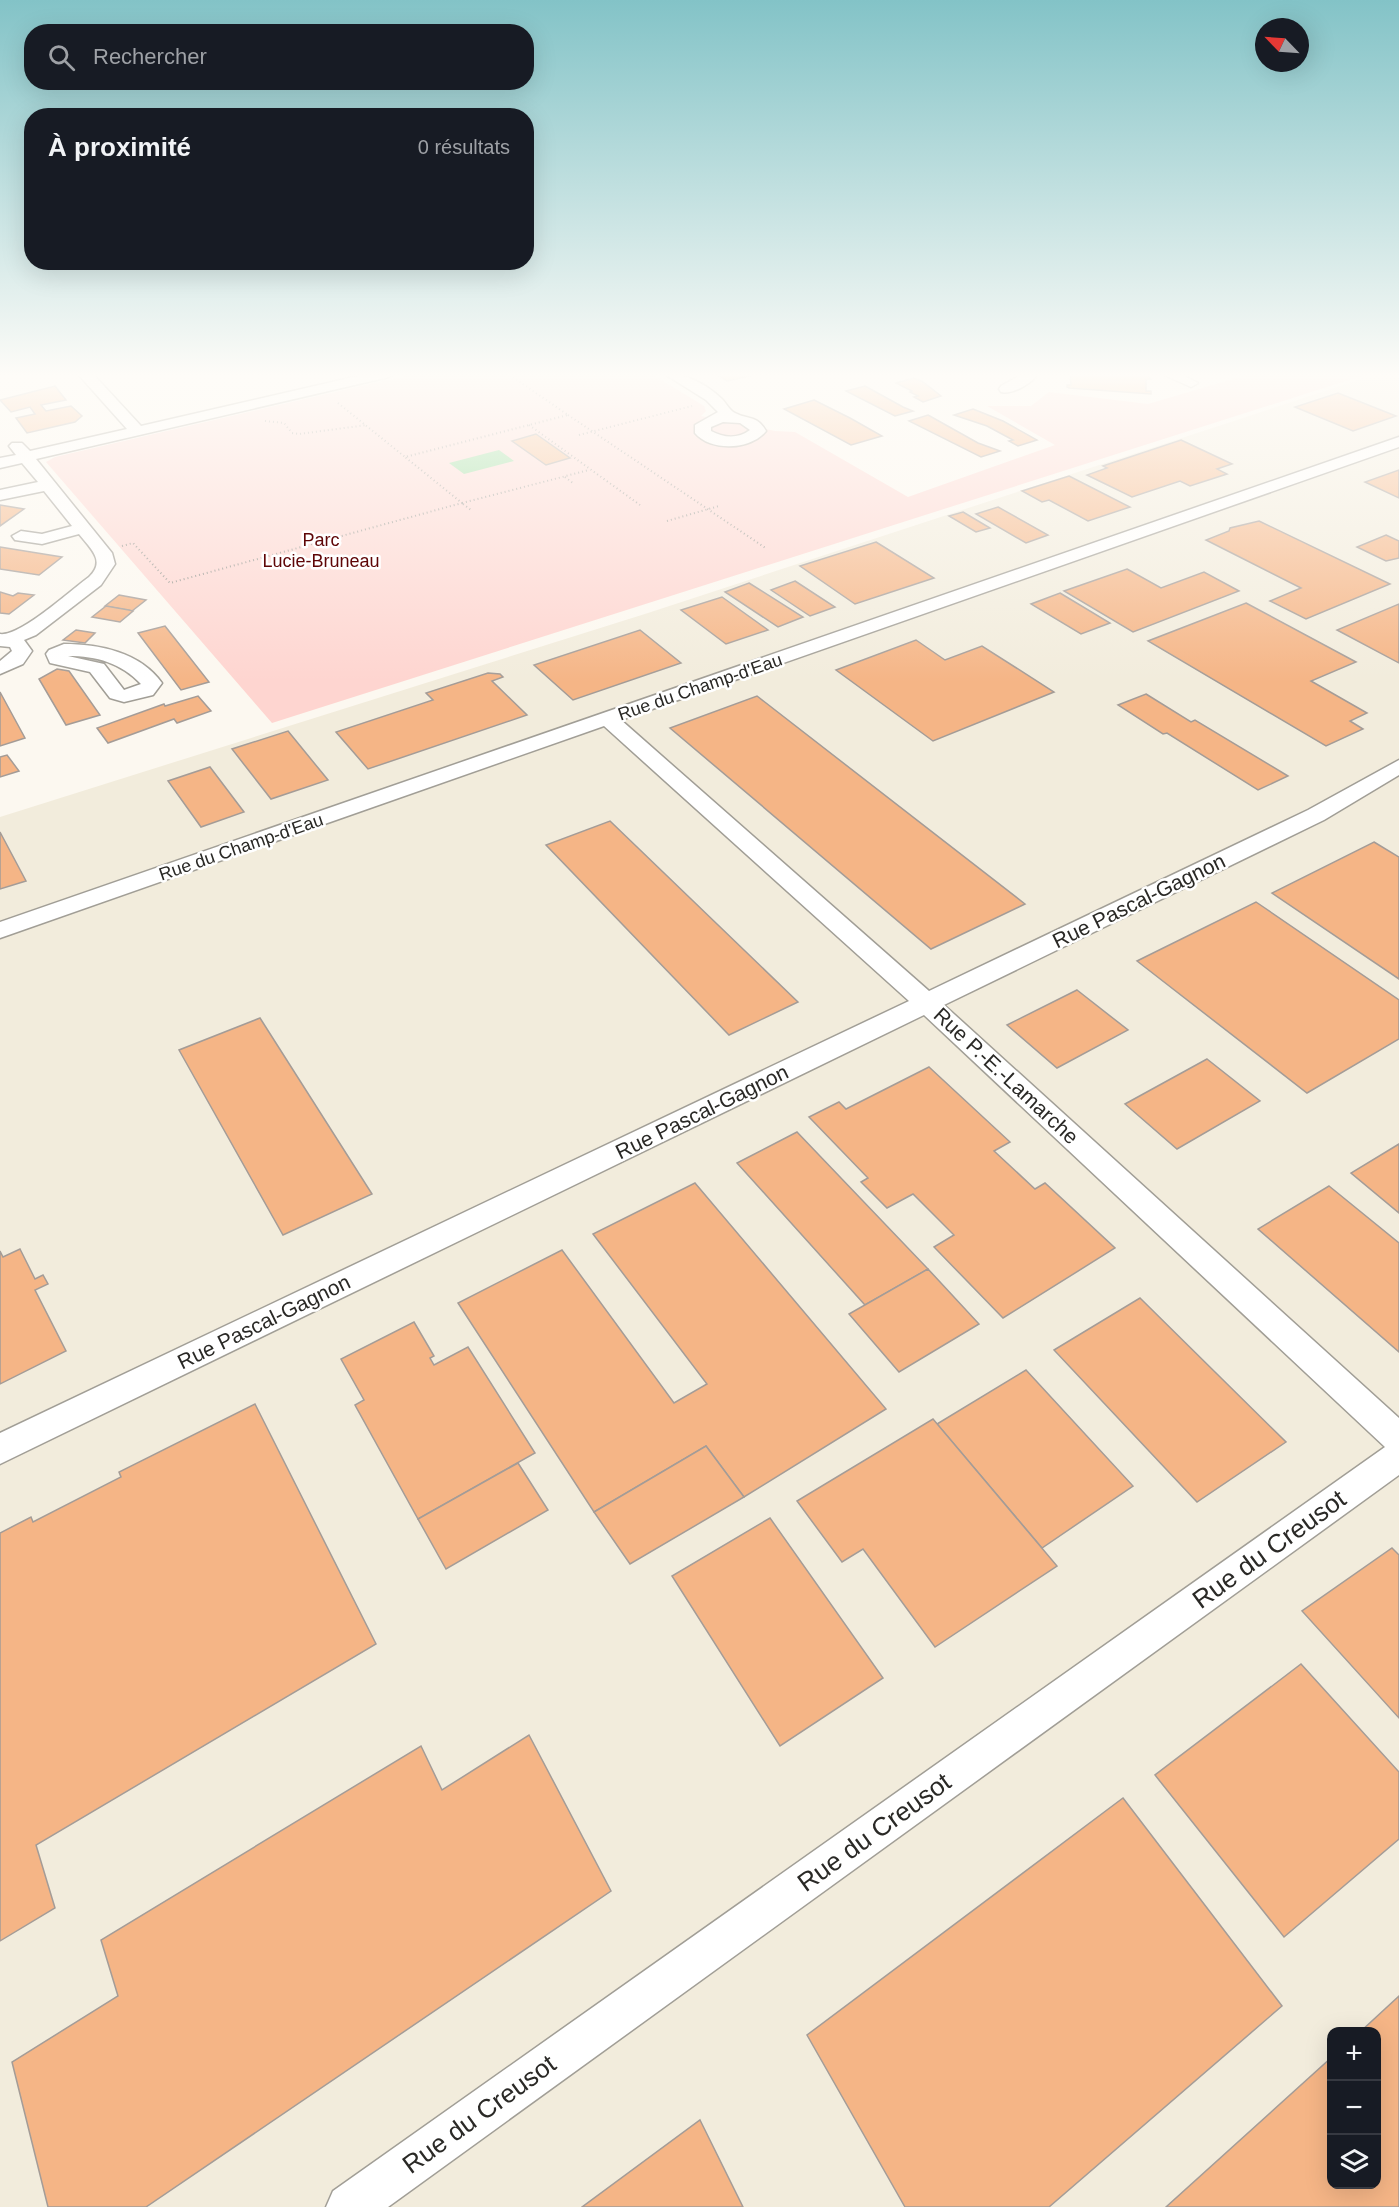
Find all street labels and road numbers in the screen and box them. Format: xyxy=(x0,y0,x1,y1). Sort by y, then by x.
street label: Rue du Champ-d'Eau xyxy=(615,649,785,725)
street label: Rue du Champ-d'Eau xyxy=(156,809,326,885)
street label: Rue Pascal-Gagnon xyxy=(1049,849,1229,952)
street label: Rue P.-E.-Lamarche xyxy=(929,1003,1083,1148)
street label: Rue Pascal-Gagnon xyxy=(612,1060,792,1163)
street label: Rue Pascal-Gagnon xyxy=(174,1270,354,1373)
street label: Rue du Creusot xyxy=(1187,1483,1352,1615)
street label: Rue du Creusot xyxy=(792,1766,957,1898)
street label: Rue du Creusot xyxy=(397,2048,562,2180)

